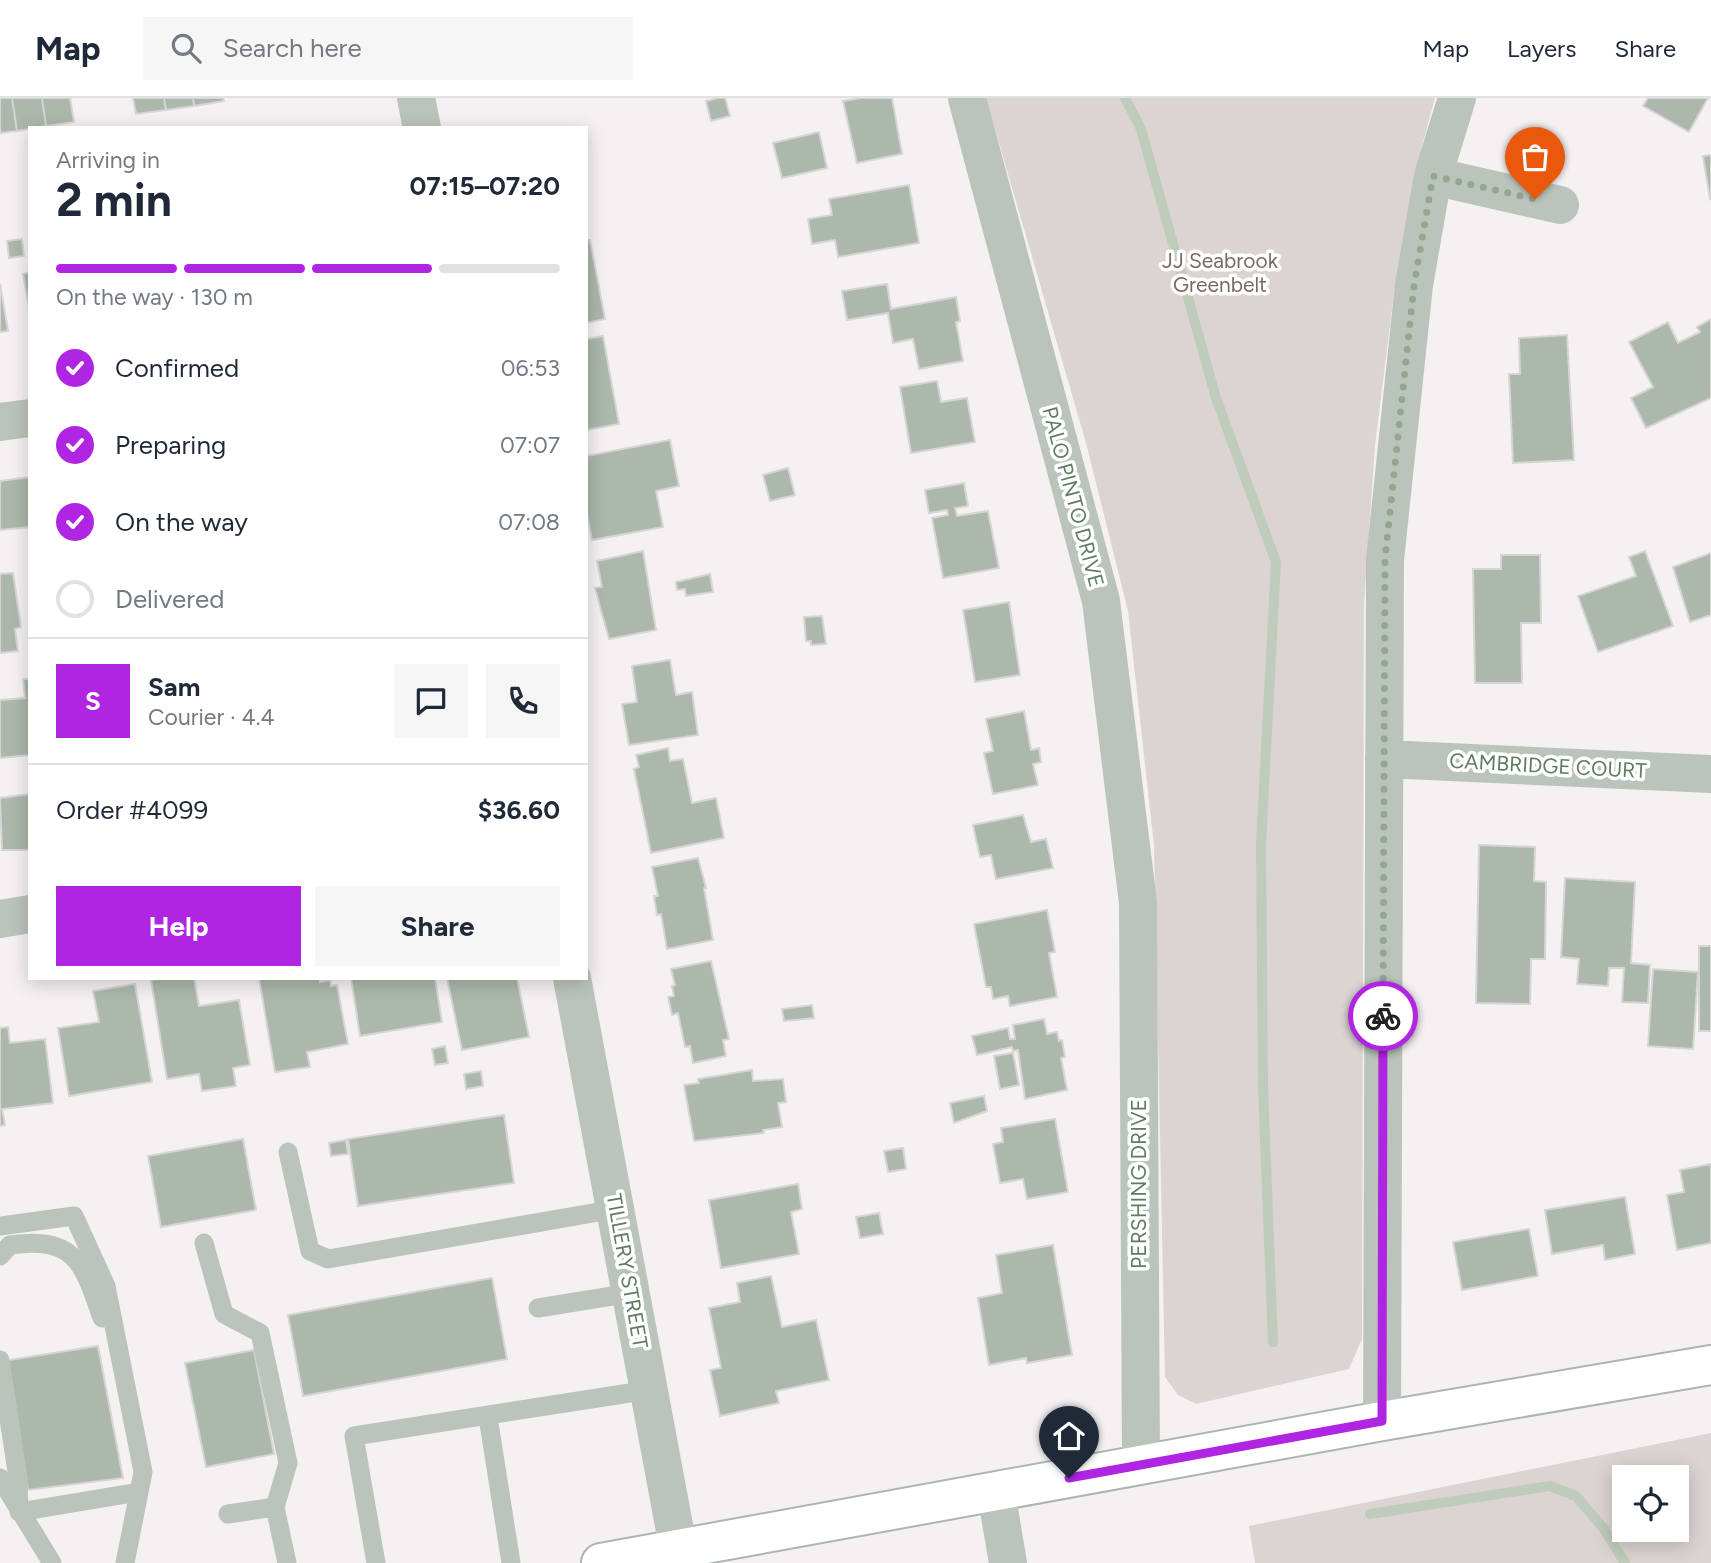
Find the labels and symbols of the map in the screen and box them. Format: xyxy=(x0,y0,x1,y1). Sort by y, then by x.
pin xyxy=(1505,127,1565,199)
park label: JJ Seabrook Greenbelt xyxy=(1162,248,1279,297)
street label: PALO PINTO DRIVE xyxy=(1037,404,1110,590)
street label: CAMBRIDGE COURT xyxy=(1449,748,1648,783)
courier xyxy=(1348,981,1418,1051)
street label: PERSHING DRIVE xyxy=(1126,1099,1151,1269)
street label: TILLERY STREET xyxy=(602,1192,653,1351)
pin xyxy=(1039,1406,1099,1478)

